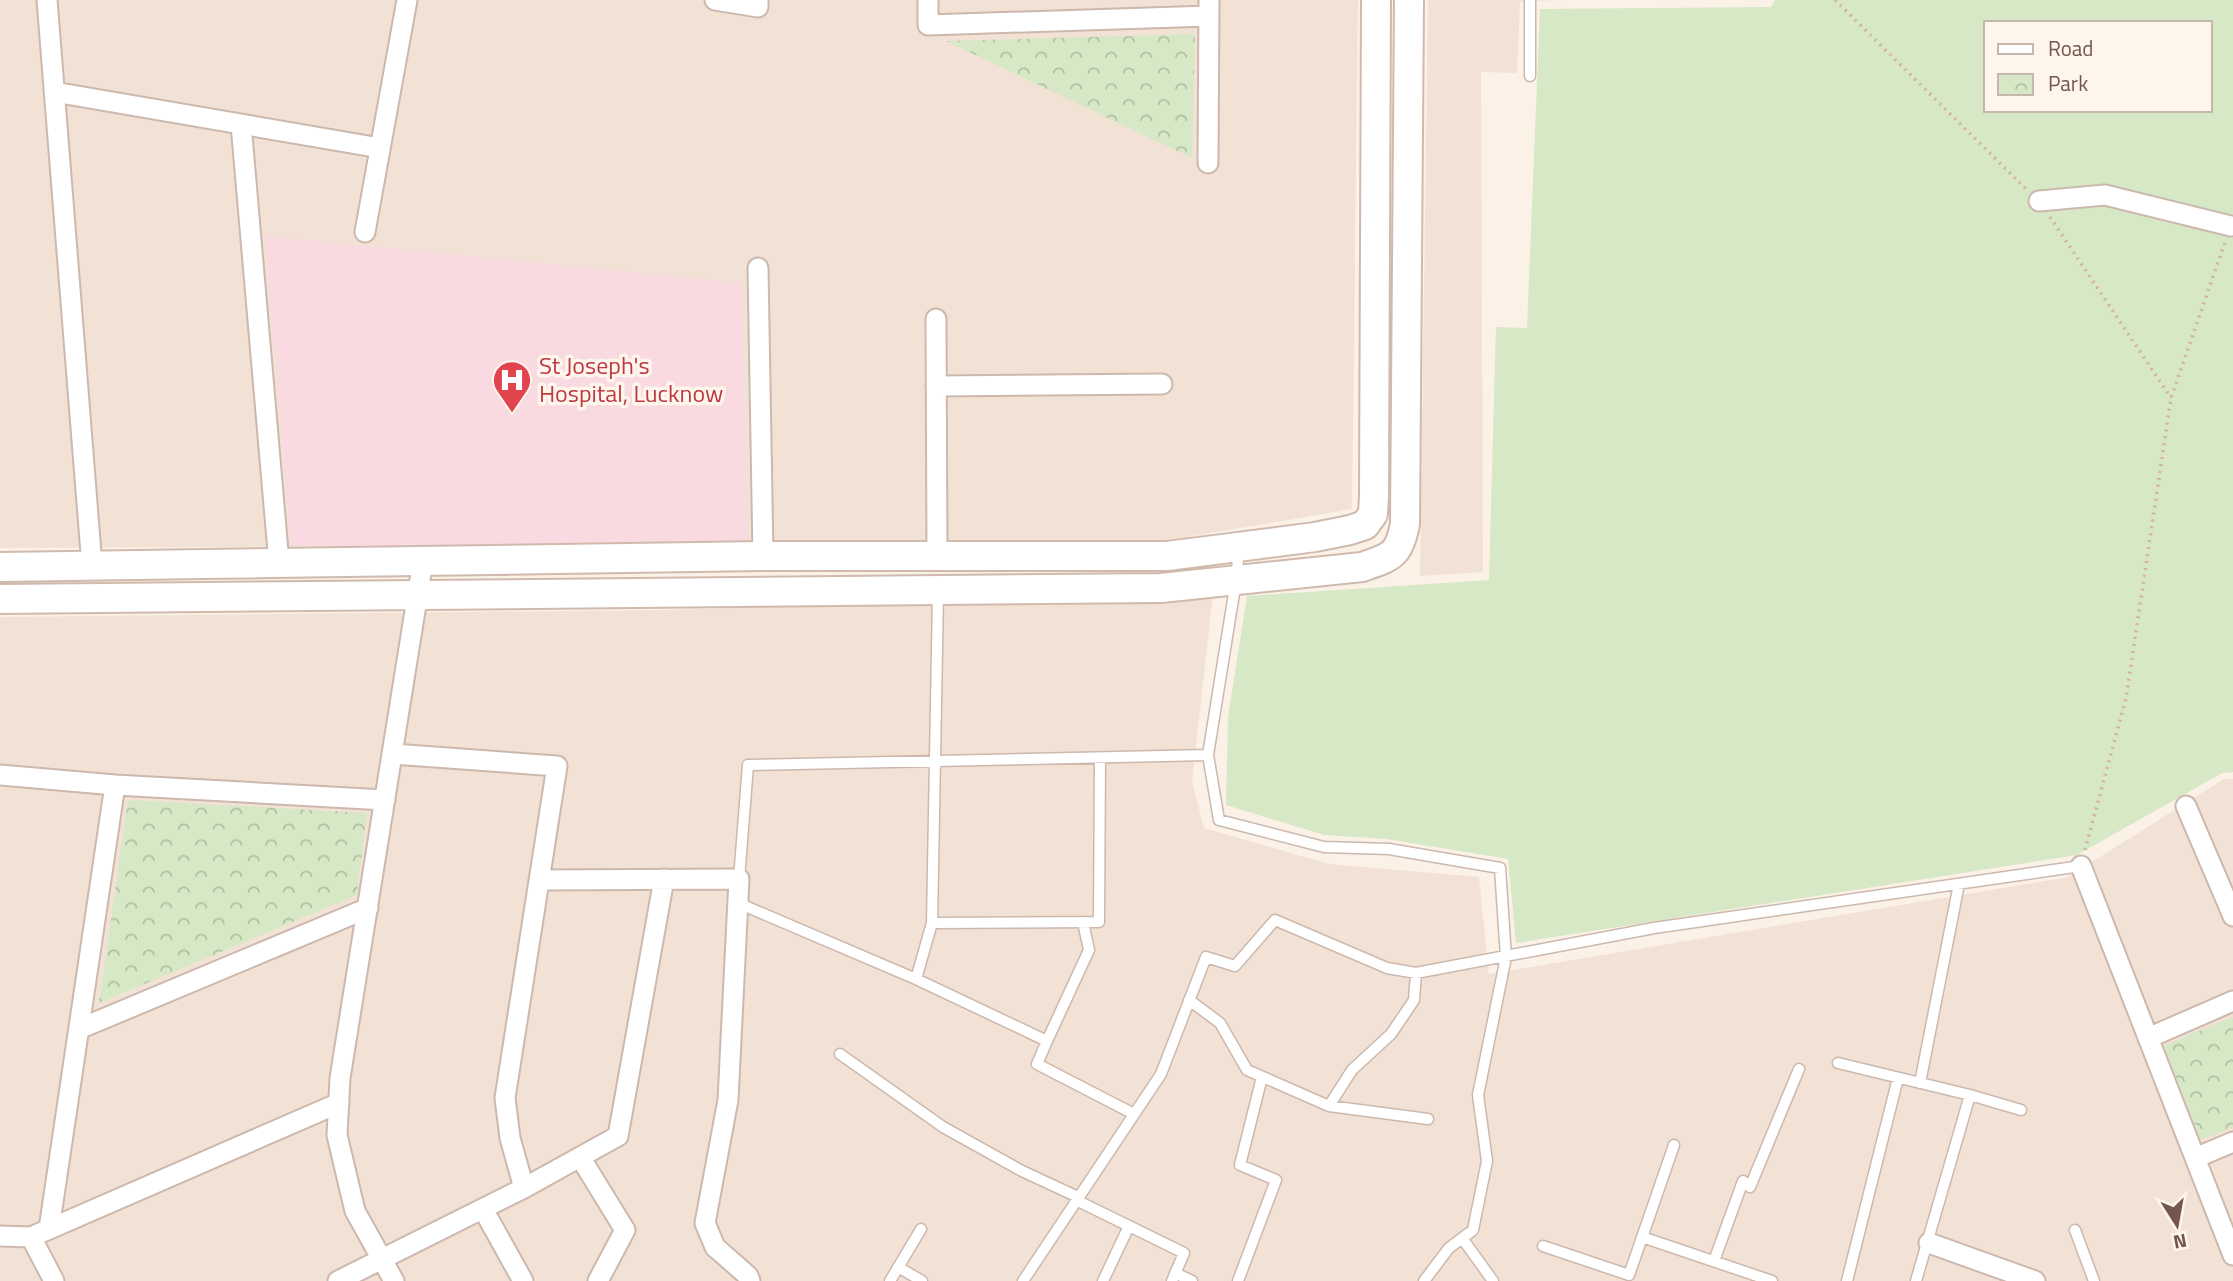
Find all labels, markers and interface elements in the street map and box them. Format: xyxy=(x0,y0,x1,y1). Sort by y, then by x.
legend xyxy=(1984,21,2212,112)
text: Road xyxy=(2048,32,2093,64)
text: Park xyxy=(2048,67,2088,99)
place label: St Joseph's Hospital, Lucknow xyxy=(539,347,723,411)
hospital icon: St Joseph's Hospital, Lucknow xyxy=(491,359,533,414)
north arrow xyxy=(2142,1190,2212,1260)
text: N xyxy=(2171,1227,2190,1258)

